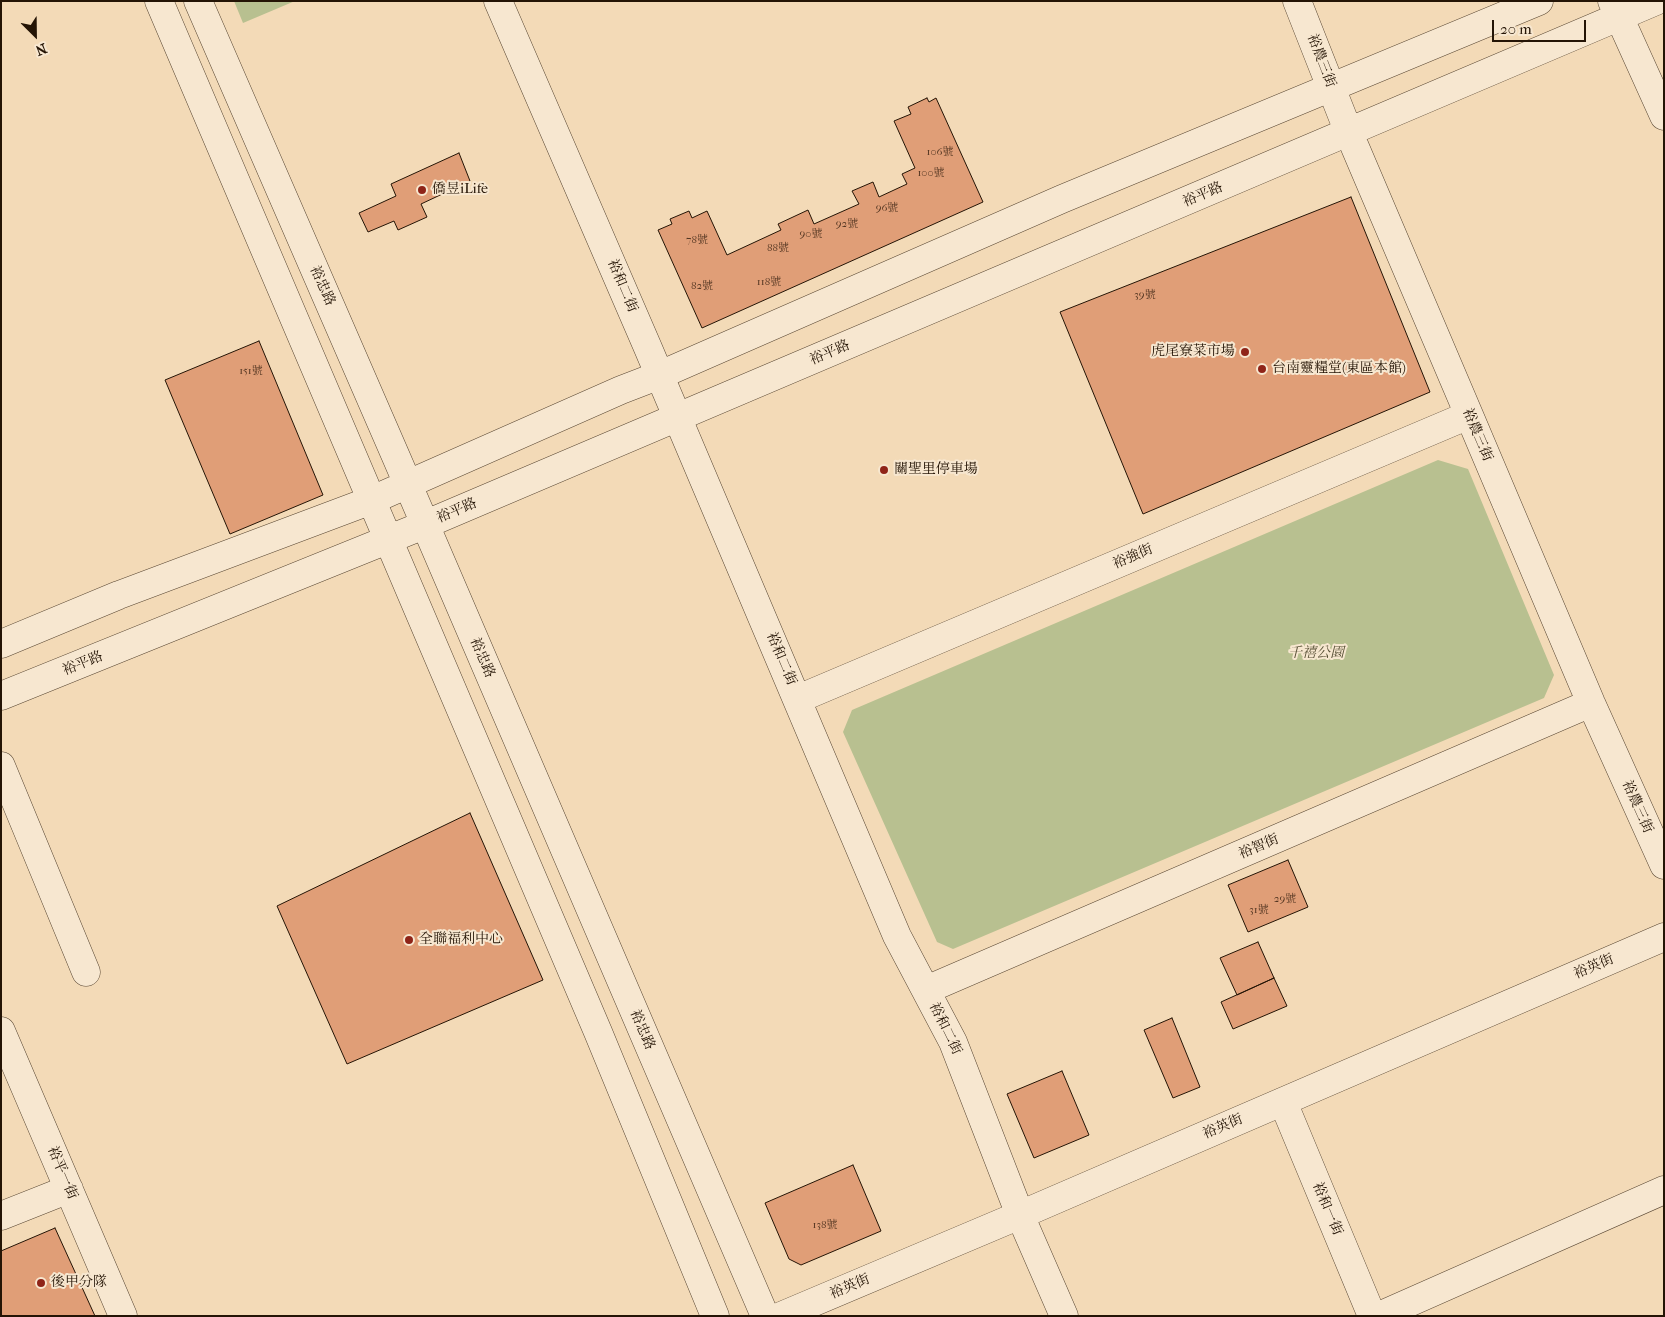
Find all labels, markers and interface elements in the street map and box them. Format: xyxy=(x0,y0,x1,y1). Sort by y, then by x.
north arrow xyxy=(10,10,60,60)
scale bar xyxy=(1495,10,1589,42)
text: 20 m xyxy=(1500,20,1532,38)
street label: 裕農三街 xyxy=(1303,32,1339,90)
text: N xyxy=(33,39,49,59)
house number: 106號 xyxy=(927,145,953,159)
house number: 100號 xyxy=(917,166,945,180)
street label: 裕平路 xyxy=(1180,179,1226,211)
place label: 僑昱iLife xyxy=(432,182,488,198)
marker: 僑昱iLife xyxy=(416,184,428,196)
house number: 96號 xyxy=(876,201,898,215)
house number: 92號 xyxy=(836,217,858,231)
house number: 90號 xyxy=(800,227,822,241)
house number: 78號 xyxy=(686,233,708,247)
house number: 88號 xyxy=(767,241,789,255)
street label: 裕和二街 xyxy=(603,257,641,315)
street label: 裕忠路 xyxy=(306,263,338,309)
house number: 118號 xyxy=(757,275,781,289)
house number: 82號 xyxy=(691,279,713,293)
house number: 39號 xyxy=(1134,288,1156,302)
street label: 裕平路 xyxy=(807,337,853,369)
place label: 虎尾寮菜市場 xyxy=(1151,344,1235,360)
marker: 虎尾寮菜市場 xyxy=(1239,346,1251,358)
place label: 台南靈糧堂(東區本館) xyxy=(1272,361,1406,377)
marker: 台南靈糧堂(東區本館) xyxy=(1256,363,1268,375)
house number: 151號 xyxy=(239,364,263,378)
street label: 裕農三街 xyxy=(1458,406,1496,464)
place label: 關聖里停車場 xyxy=(894,462,978,478)
marker: 關聖里停車場 xyxy=(878,464,890,476)
street label: 裕平路 xyxy=(434,495,480,527)
street label: 裕強街 xyxy=(1110,541,1156,573)
street label: 裕和二街 xyxy=(762,630,800,688)
street label: 裕忠路 xyxy=(466,635,498,681)
park label: 千禧公園 xyxy=(1288,646,1344,662)
street label: 裕平路 xyxy=(60,648,106,680)
street label: 裕農三街 xyxy=(1618,778,1656,836)
street label: 裕智街 xyxy=(1236,831,1282,863)
house number: 29號 xyxy=(1274,892,1296,906)
house number: 31號 xyxy=(1249,903,1269,917)
place label: 全聯福利中心 xyxy=(419,932,503,948)
marker: 全聯福利中心 xyxy=(403,934,415,946)
street label: 裕英街 xyxy=(1571,951,1617,983)
street label: 裕和二街 xyxy=(925,1000,965,1058)
street label: 裕忠路 xyxy=(626,1007,658,1053)
street label: 裕英街 xyxy=(1200,1111,1246,1143)
street label: 裕平一街 xyxy=(43,1144,81,1202)
street label: 裕和一街 xyxy=(1308,1180,1346,1238)
house number: 138號 xyxy=(813,1218,837,1232)
street label: 裕英街 xyxy=(827,1271,873,1303)
place label: 後甲分隊 xyxy=(51,1275,107,1291)
marker: 後甲分隊 xyxy=(35,1277,47,1289)

